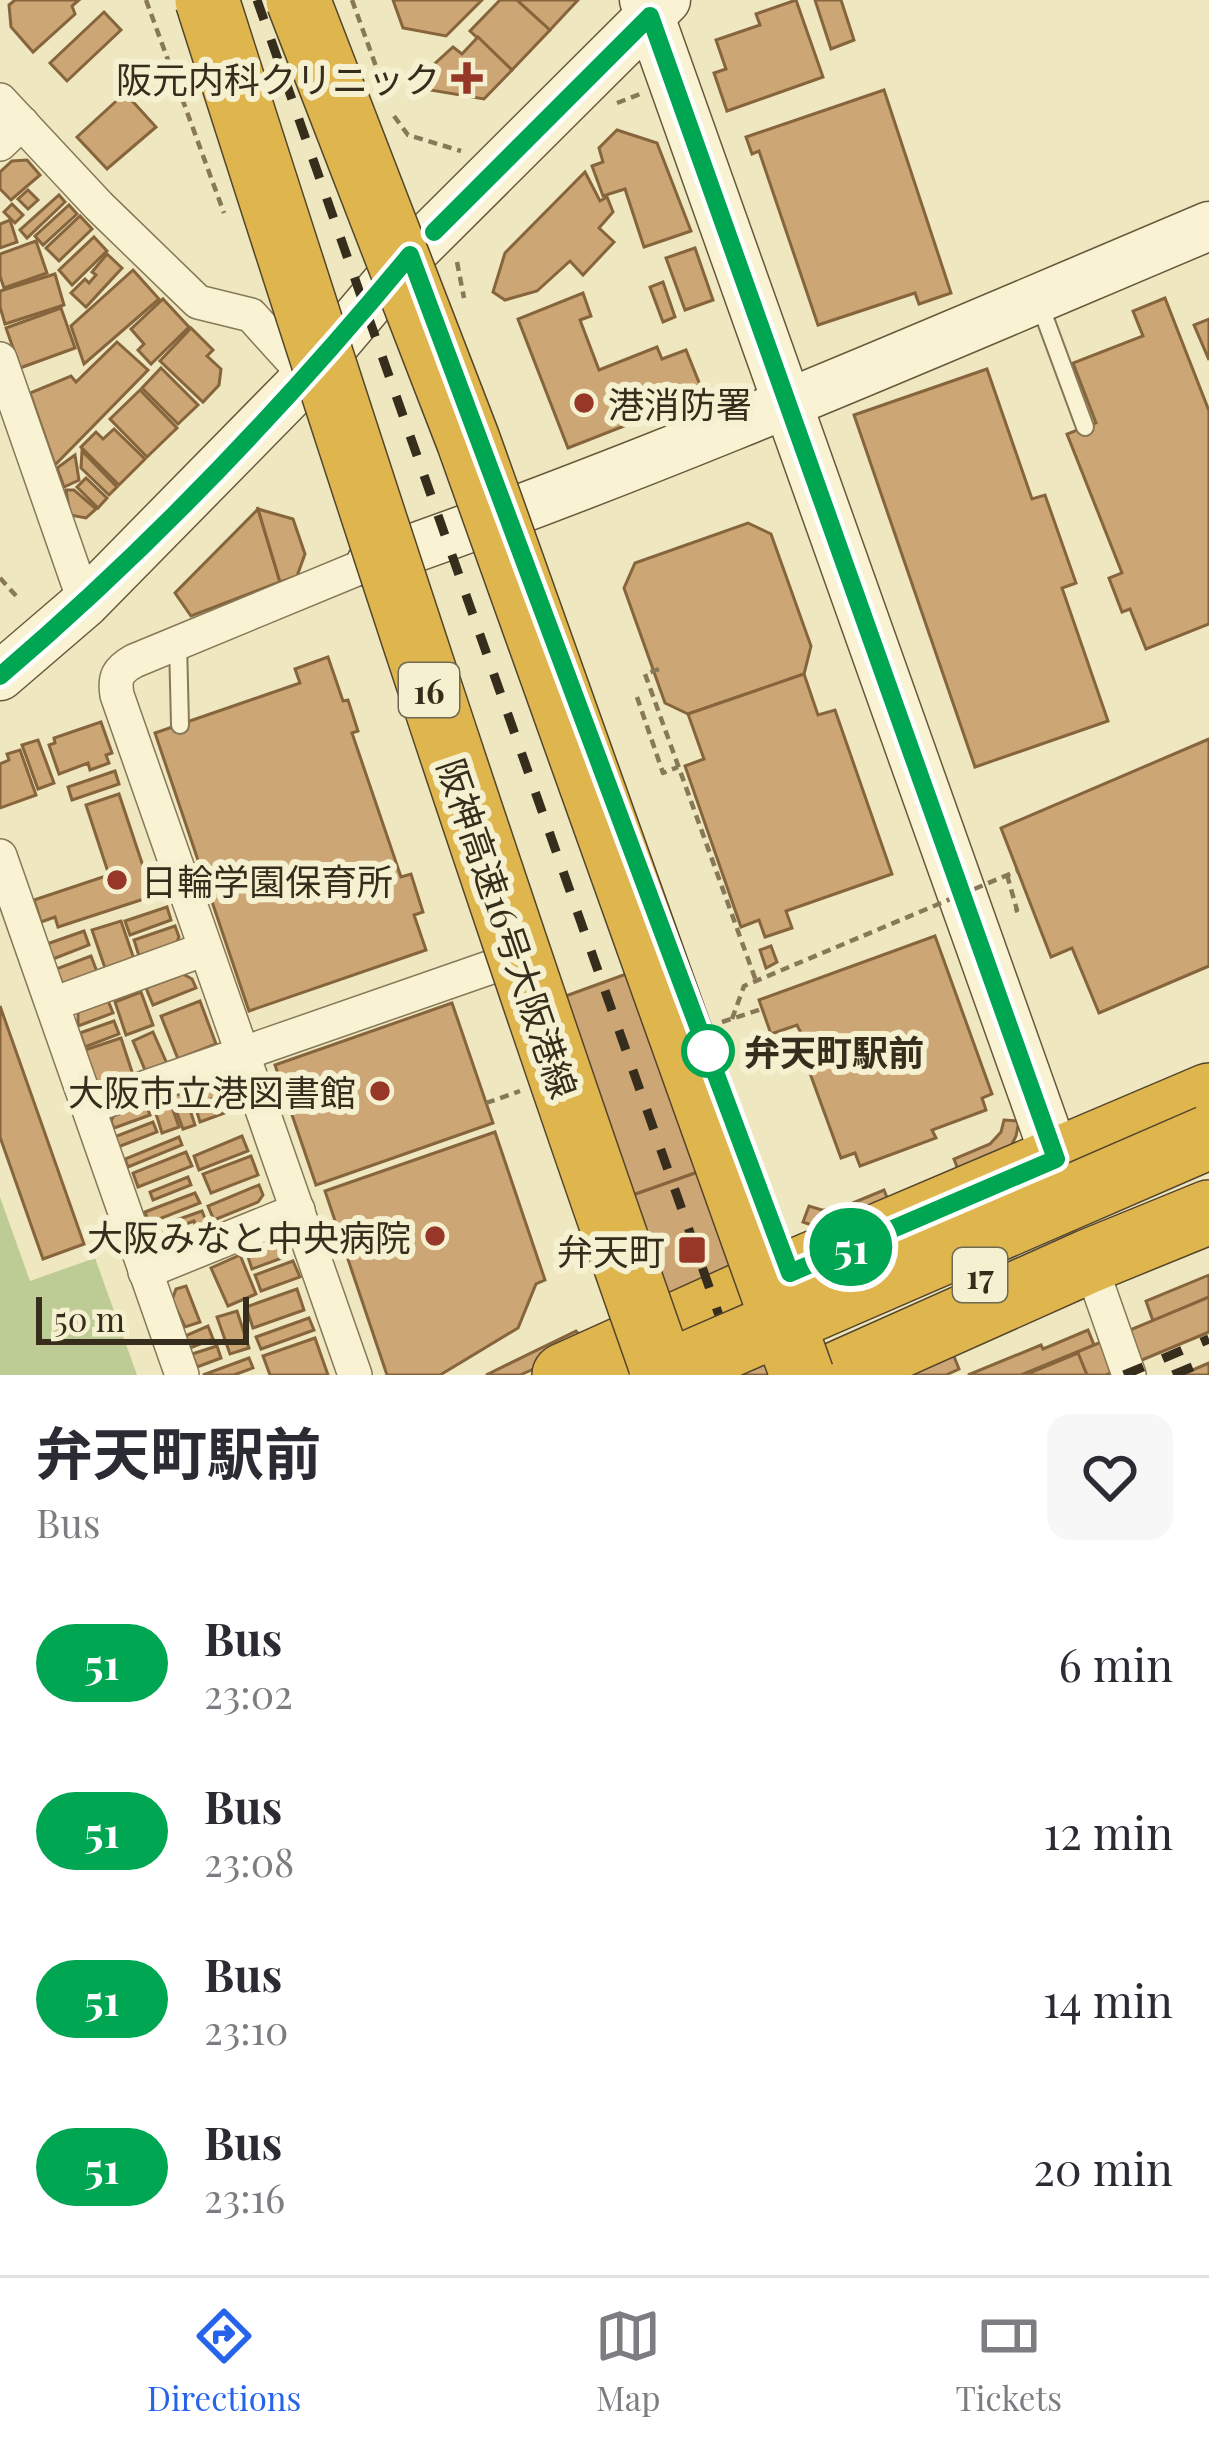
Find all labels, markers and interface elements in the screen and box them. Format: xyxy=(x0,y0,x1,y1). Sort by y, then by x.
place label: 阪元内科クリニック xyxy=(116,54,440,102)
marker: 阪元内科クリニック xyxy=(451,62,483,94)
place label: 港消防署 xyxy=(608,379,752,427)
marker: 港消防署 xyxy=(571,390,597,416)
road number: 16 xyxy=(399,663,459,717)
street label: 阪神高速16号大阪港線 xyxy=(428,752,590,1104)
place label: 日輪学園保育所 xyxy=(141,856,393,904)
marker: 日輪学園保育所 xyxy=(104,867,130,893)
marker: 弁天町駅前 xyxy=(683,1026,733,1076)
place label: 弁天町駅前 xyxy=(744,1027,924,1075)
place label: 大阪市立港図書館 xyxy=(68,1067,356,1115)
marker: 大阪市立港図書館 xyxy=(367,1078,393,1104)
line badge: 51 xyxy=(797,1208,905,1286)
place label: 大阪みなと中央病院 xyxy=(87,1212,411,1260)
text: 51 xyxy=(833,1219,869,1275)
marker: 大阪みなと中央病院 xyxy=(422,1223,448,1249)
place label: 弁天町 xyxy=(557,1226,665,1274)
marker: 弁天町 xyxy=(676,1234,708,1266)
road number: 17 xyxy=(953,1248,1007,1302)
scale bar xyxy=(36,1291,249,1344)
text: 50 m xyxy=(54,1296,125,1340)
text: 弁天町駅前 xyxy=(36,1413,321,1489)
button: heart xyxy=(1047,1414,1173,1540)
text: Bus xyxy=(36,1496,100,1548)
text: Bus xyxy=(204,1607,282,1667)
text: 6 min xyxy=(1059,1633,1173,1693)
text: 51 xyxy=(84,1635,120,1691)
text: 23:02 xyxy=(204,1667,293,1719)
text: Bus xyxy=(204,1775,282,1835)
text: 12 min xyxy=(1044,1801,1173,1861)
text: 51 xyxy=(84,1803,120,1859)
text: 23:08 xyxy=(204,1835,294,1887)
text: Bus xyxy=(204,1943,282,2003)
text: 14 min xyxy=(1043,1969,1173,2029)
text: 51 xyxy=(84,1971,120,2027)
text: 23:10 xyxy=(204,2003,288,2055)
text: Bus xyxy=(204,2111,282,2171)
text: 20 min xyxy=(1033,2137,1173,2197)
text: 51 xyxy=(84,2139,120,2195)
text: 23:16 xyxy=(204,2171,285,2223)
tab: Directions xyxy=(147,2303,301,2419)
tab: Map xyxy=(595,2303,661,2419)
tab: Tickets xyxy=(955,2303,1062,2419)

